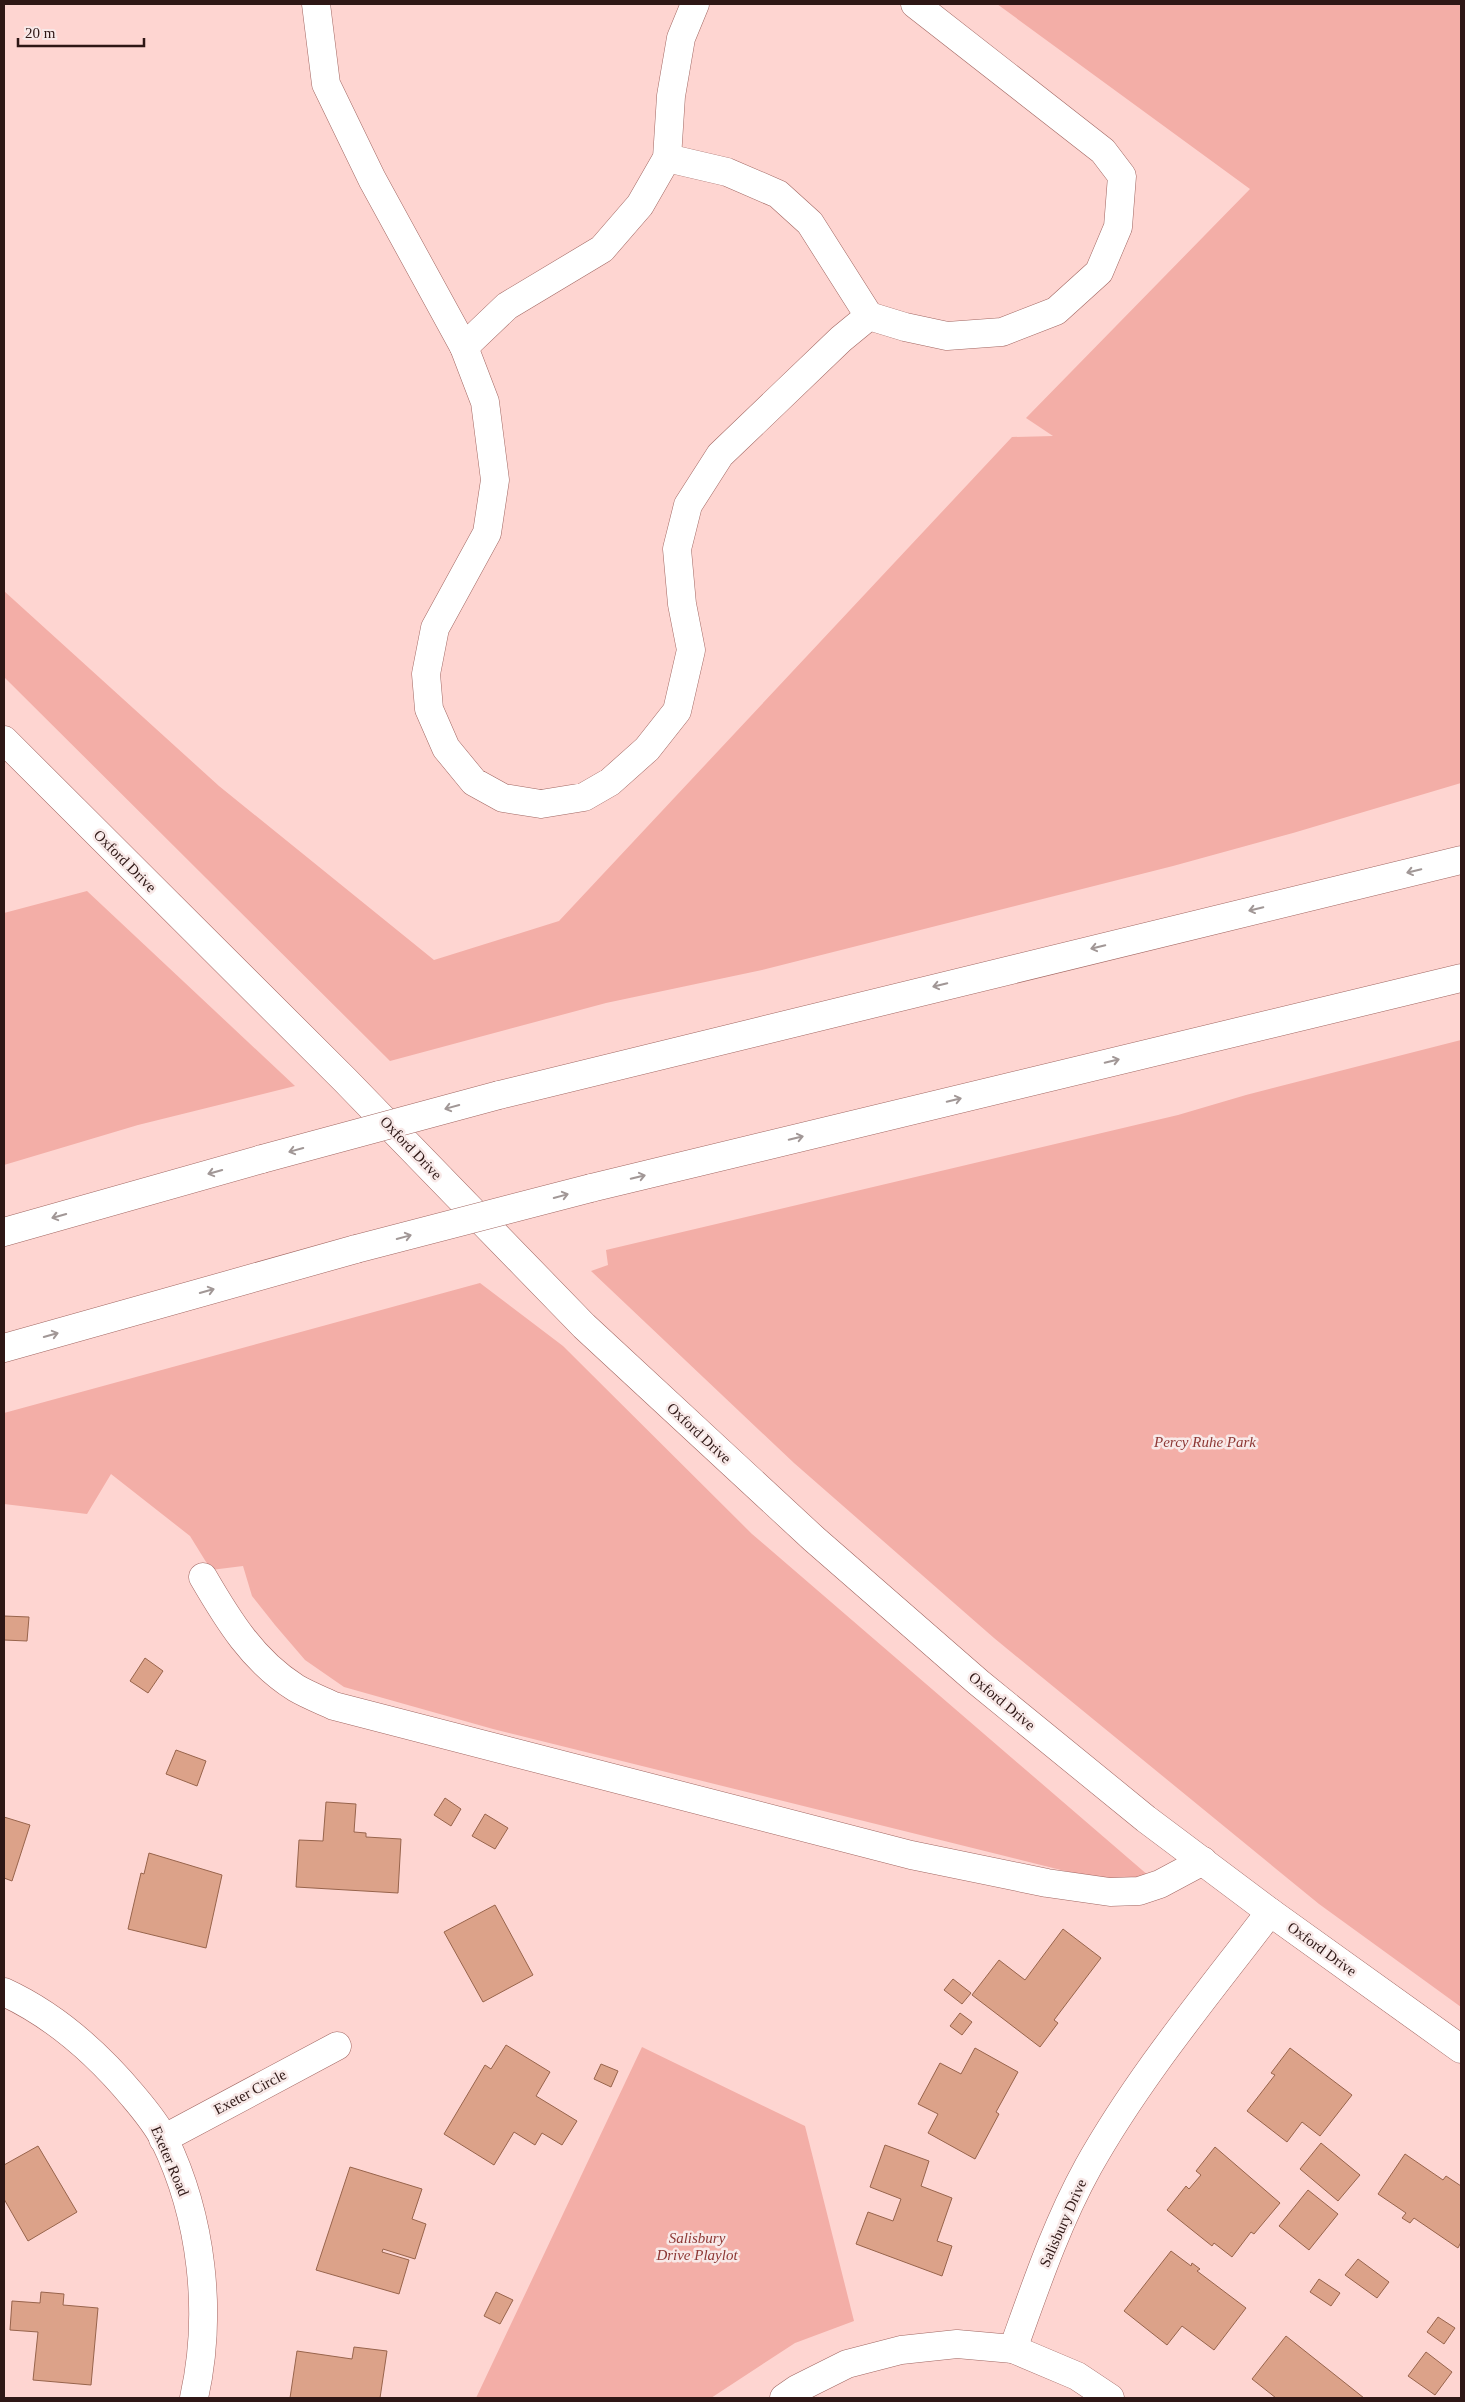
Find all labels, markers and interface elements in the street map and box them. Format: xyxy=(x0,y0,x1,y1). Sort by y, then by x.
scale bar xyxy=(18,15,144,47)
text: 20 m xyxy=(25,25,56,41)
street label: Oxford Drive xyxy=(91,827,160,896)
one-way arrow xyxy=(1406,867,1422,876)
one-way arrow xyxy=(1248,905,1264,914)
one-way arrow xyxy=(1090,943,1106,952)
one-way arrow xyxy=(932,981,948,991)
one-way arrow xyxy=(1103,1056,1119,1065)
one-way arrow xyxy=(946,1095,962,1104)
one-way arrow xyxy=(445,1103,461,1113)
street label: Oxford Drive xyxy=(377,1113,445,1183)
one-way arrow xyxy=(788,1133,804,1142)
one-way arrow xyxy=(288,1145,304,1155)
one-way arrow xyxy=(208,1168,224,1177)
one-way arrow xyxy=(630,1172,646,1181)
one-way arrow xyxy=(552,1191,568,1200)
one-way arrow xyxy=(51,1212,67,1222)
one-way arrow xyxy=(395,1232,411,1241)
one-way arrow xyxy=(199,1286,215,1296)
one-way arrow xyxy=(42,1330,58,1339)
street label: Oxford Drive xyxy=(664,1399,734,1467)
park label: Percy Ruhe Park xyxy=(1153,1434,1256,1450)
street label: Oxford Drive xyxy=(966,1669,1039,1733)
street label: Oxford Drive xyxy=(1284,1919,1360,1980)
street label: Exeter Circle xyxy=(211,2066,289,2118)
street label: Exeter Road xyxy=(148,2124,192,2199)
street label: Salisbury Drive xyxy=(1036,2176,1090,2269)
park label: Salisbury Drive Playlot xyxy=(655,2230,738,2263)

